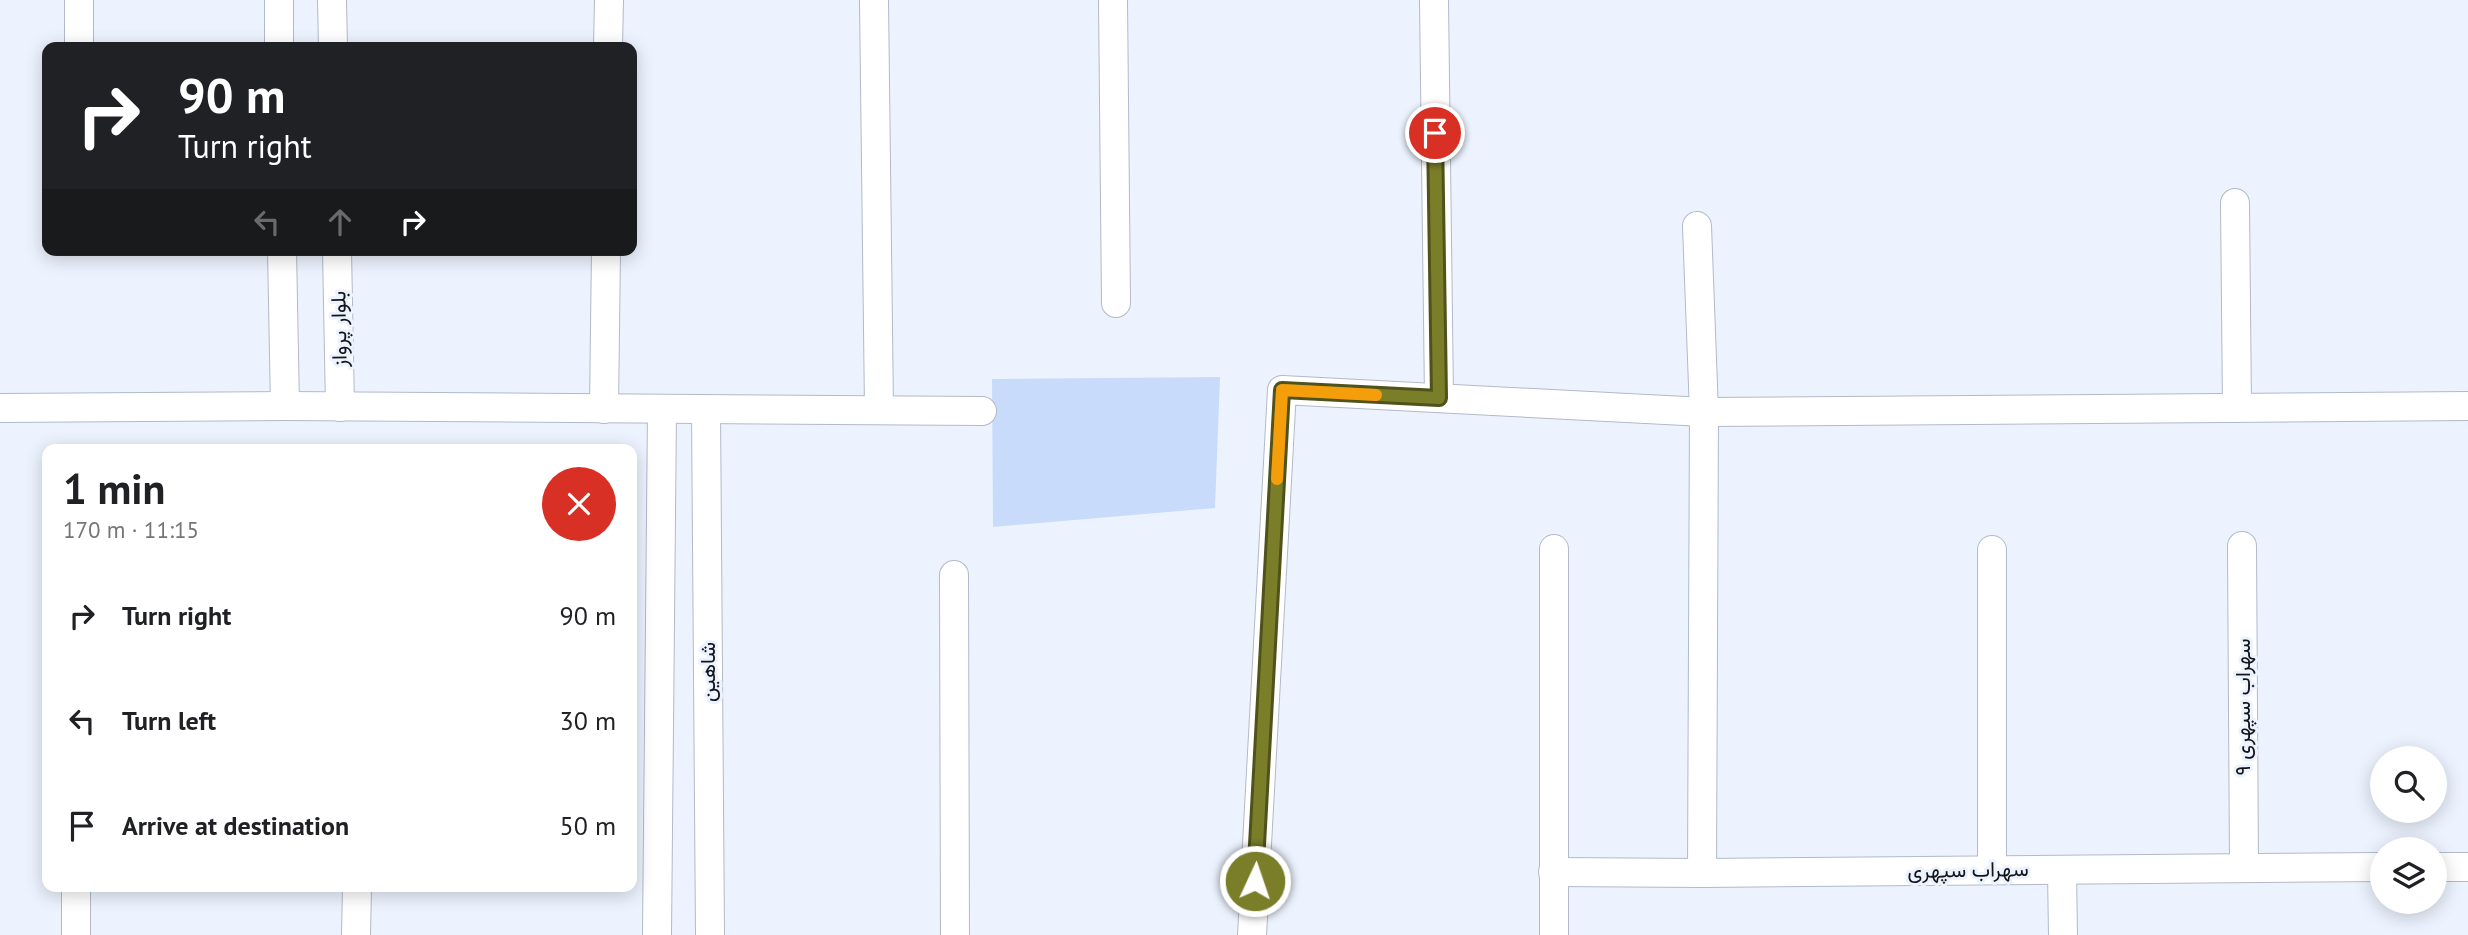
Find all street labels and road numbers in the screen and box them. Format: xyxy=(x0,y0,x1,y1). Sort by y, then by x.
street label: بلوار پرواز xyxy=(324,291,354,368)
street label: سهراب سپهری ۹ xyxy=(2229,639,2257,775)
street label: شاهین xyxy=(694,642,721,702)
street label: سهراب سپهری xyxy=(1907,855,2029,885)

